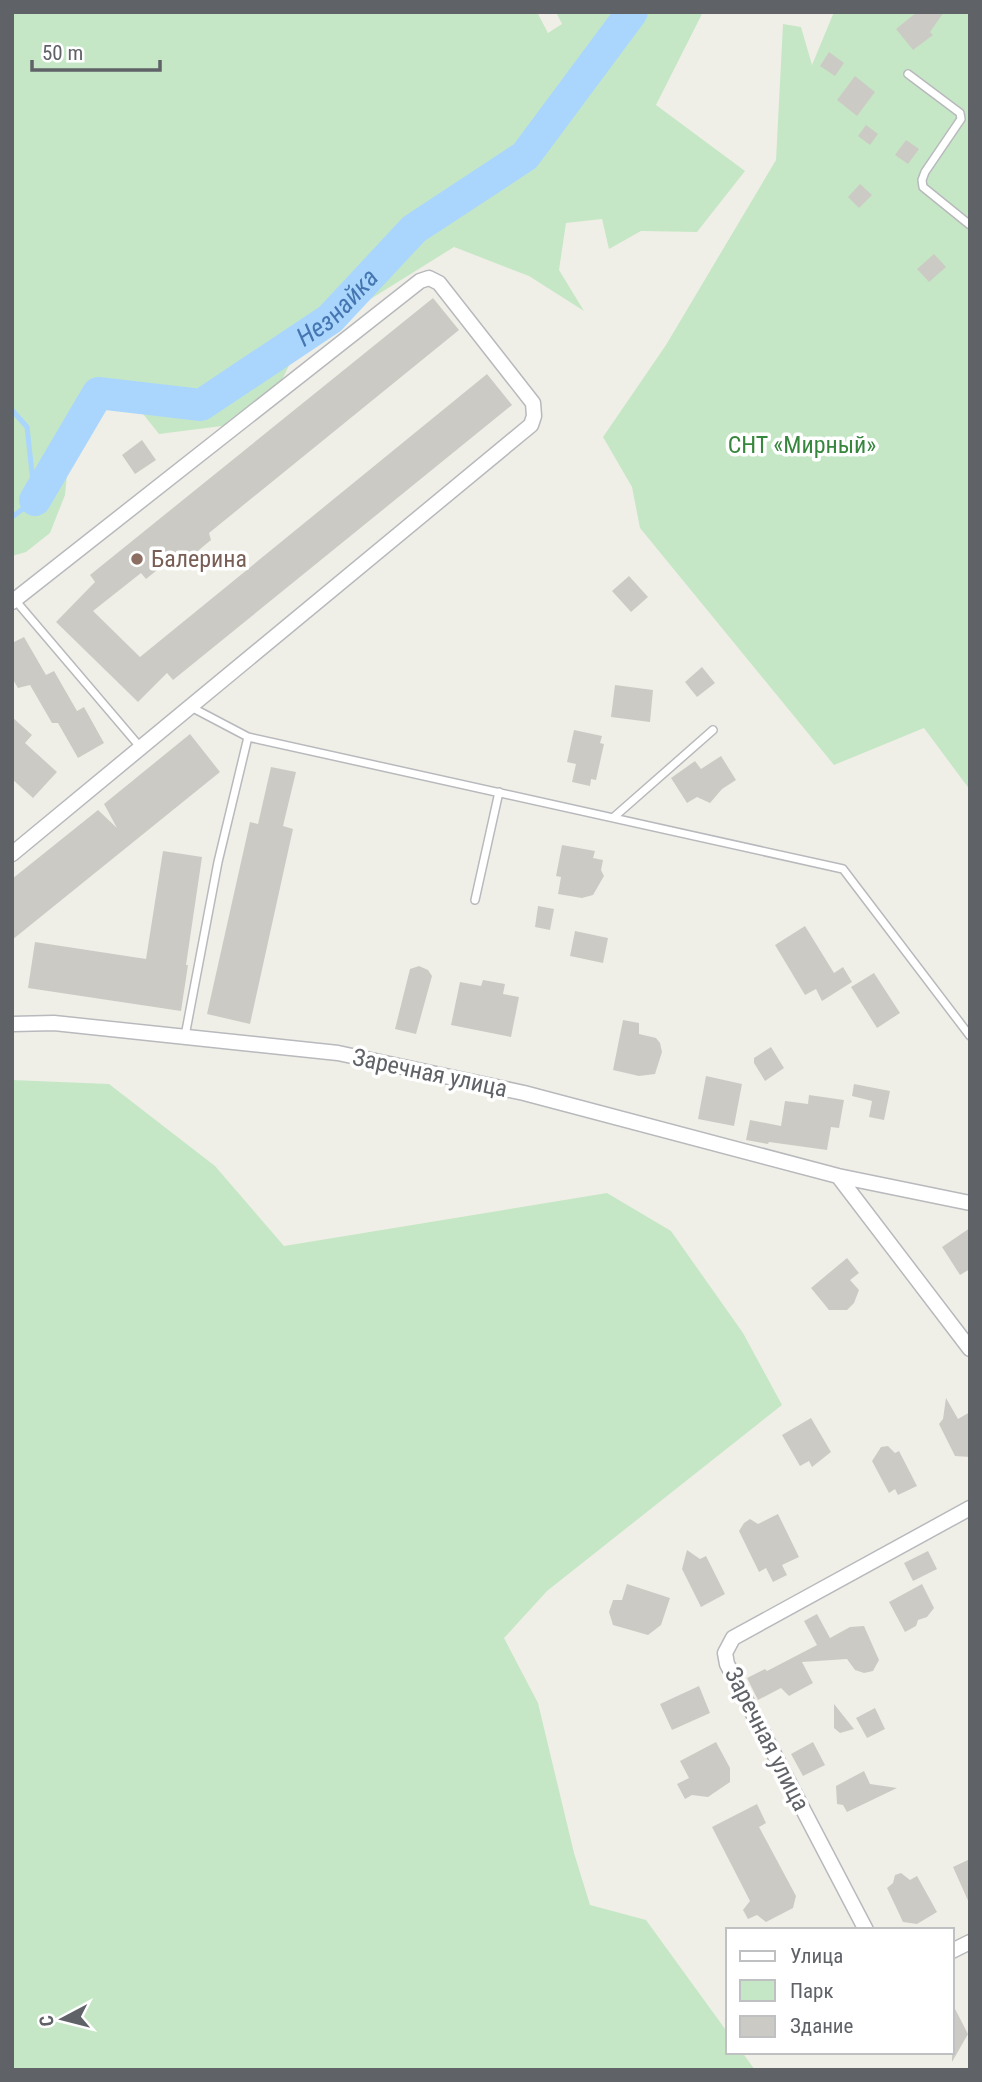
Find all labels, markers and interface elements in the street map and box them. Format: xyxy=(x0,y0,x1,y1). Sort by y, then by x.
scale bar xyxy=(32,28,159,72)
text: 50 m xyxy=(42,41,83,65)
water label: Незнайка xyxy=(291,262,384,352)
park label: СНТ «Мирный» xyxy=(728,431,876,459)
place label: Балерина xyxy=(151,545,247,573)
marker: Балерина xyxy=(129,551,145,567)
street label: Заречная улица xyxy=(350,1043,510,1103)
street label: Заречная улица xyxy=(719,1663,815,1815)
legend xyxy=(726,1928,954,2054)
text: Улица xyxy=(790,1944,843,1968)
text: Парк xyxy=(790,1979,834,2003)
north arrow xyxy=(28,1984,98,2054)
text: С xyxy=(35,2014,59,2028)
text: Здание xyxy=(790,2014,854,2038)

